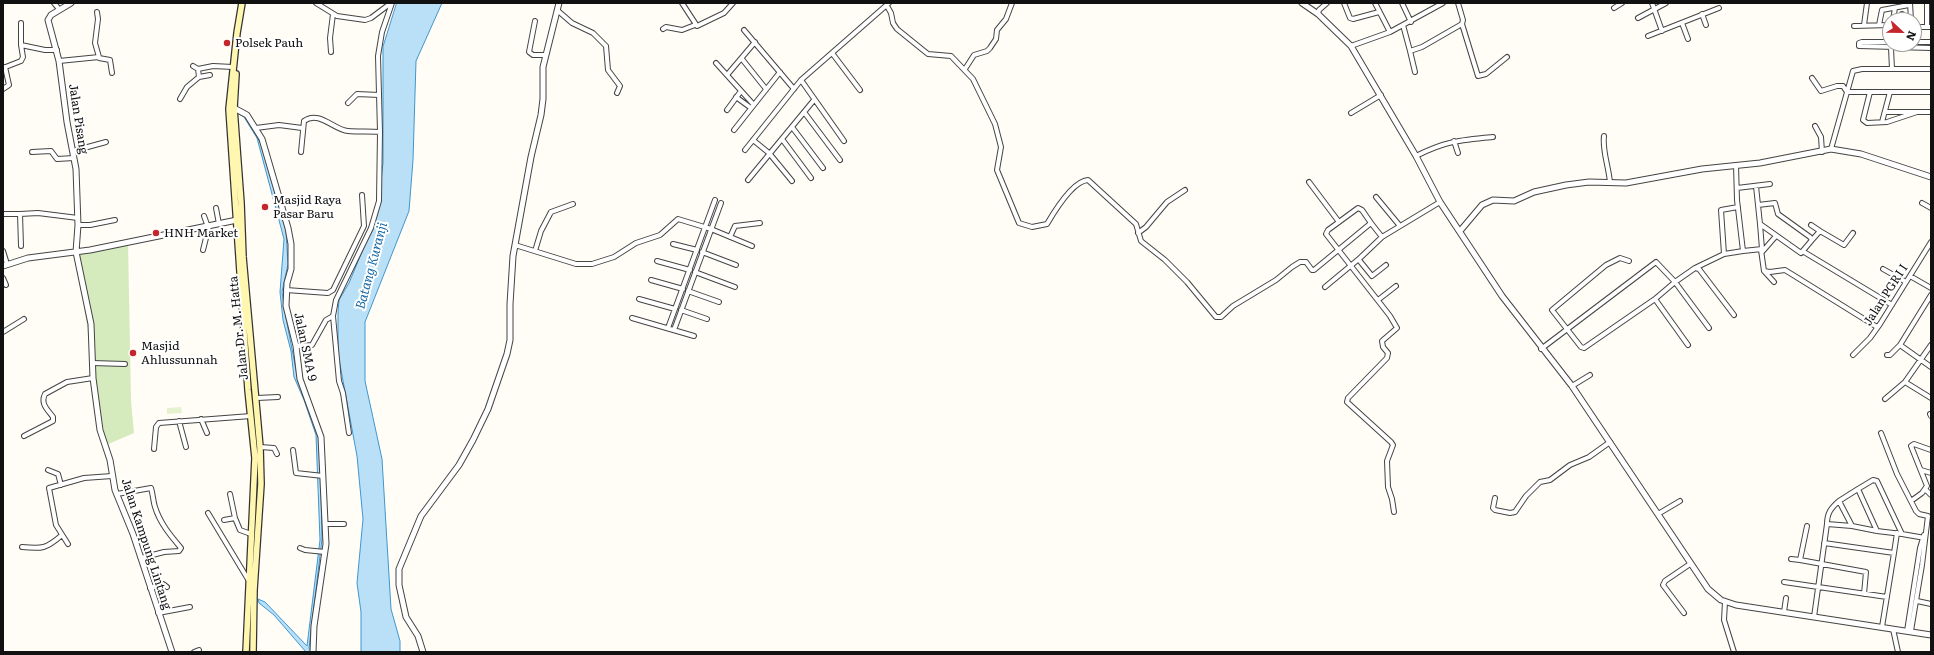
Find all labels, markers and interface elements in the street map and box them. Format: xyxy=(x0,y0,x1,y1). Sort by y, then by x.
north arrow xyxy=(1882,12,1922,52)
text: N xyxy=(1903,29,1921,43)
place label: Polsek Pauh xyxy=(235,36,303,50)
marker: Polsek Pauh xyxy=(222,38,232,48)
street label: Jalan Pisang xyxy=(65,83,91,155)
place label: Masjid Raya Pasar Baru xyxy=(273,193,342,221)
marker: Masjid Raya Pasar Baru xyxy=(260,202,270,212)
water label: Batang Kuranji xyxy=(353,221,391,311)
place label: HNH Market xyxy=(164,226,238,240)
marker: HNH Market xyxy=(151,228,161,238)
street label: Jalan PGRI I xyxy=(1861,262,1911,328)
street label: Jalan Dr. M. Hatta xyxy=(226,275,252,381)
street label: Jalan SMA 9 xyxy=(291,311,319,383)
place label: Masjid Ahlussunnah xyxy=(141,339,218,367)
marker: Masjid Ahlussunnah xyxy=(128,348,138,358)
street label: Jalan Kampung Lintang xyxy=(118,477,174,611)

